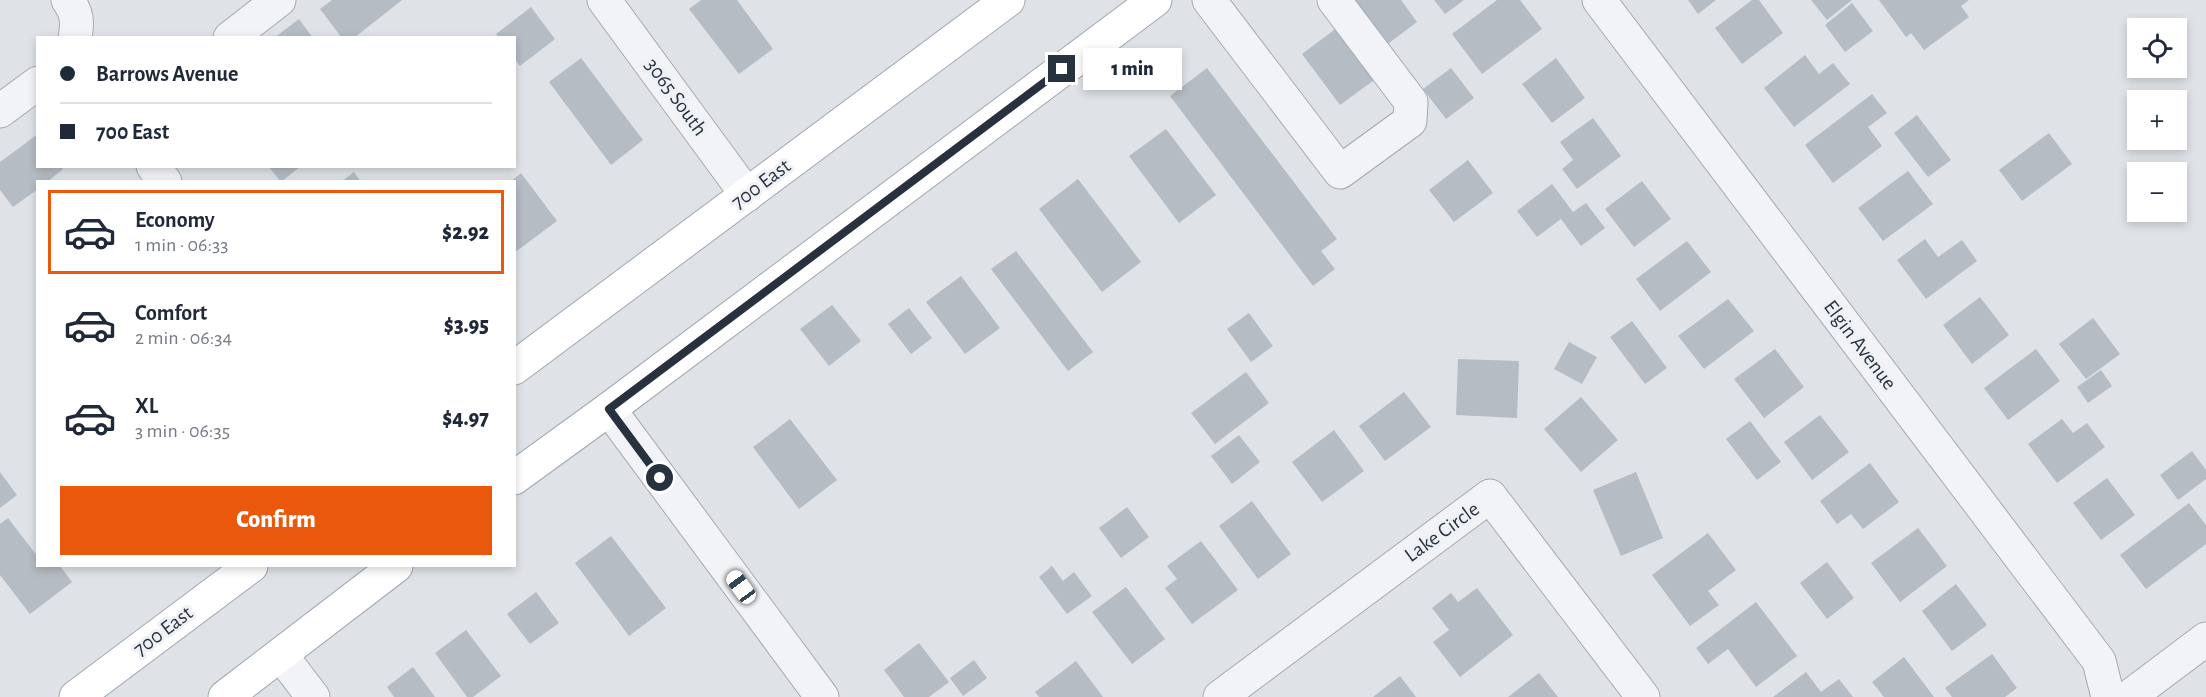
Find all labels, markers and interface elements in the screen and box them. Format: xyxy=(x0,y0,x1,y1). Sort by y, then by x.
map controls xyxy=(2127,18,2187,222)
button: locate xyxy=(2127,18,2187,78)
callout: 1 min xyxy=(1083,48,1182,90)
street label: 3065 South xyxy=(641,54,711,140)
route end xyxy=(1048,55,1075,82)
text: 1 min xyxy=(1111,59,1154,79)
text: Barrows Avenue xyxy=(96,63,238,85)
button: + xyxy=(2127,90,2187,150)
text: 700 East xyxy=(96,121,169,143)
street label: 700 East xyxy=(727,155,795,213)
button: − xyxy=(2127,162,2187,222)
icon: car xyxy=(63,205,117,259)
text: Economy xyxy=(135,209,215,231)
text: $2.92 xyxy=(442,221,489,243)
text: 1 min · 06:33 xyxy=(135,235,229,255)
street label: Elgin Avenue xyxy=(1820,296,1900,394)
icon: car xyxy=(63,298,117,352)
text: Comfort xyxy=(135,302,207,324)
text: $3.95 xyxy=(444,314,489,336)
text: 2 min · 06:34 xyxy=(135,328,232,348)
icon: car xyxy=(63,391,117,445)
text: XL xyxy=(135,395,158,417)
text: $4.97 xyxy=(442,407,489,429)
text: 3 min · 06:35 xyxy=(135,421,230,441)
route start xyxy=(646,464,673,491)
button: Confirm xyxy=(60,486,492,555)
street label: Lake Circle xyxy=(1401,498,1483,566)
car xyxy=(723,567,759,607)
street label: 700 East xyxy=(129,602,197,660)

